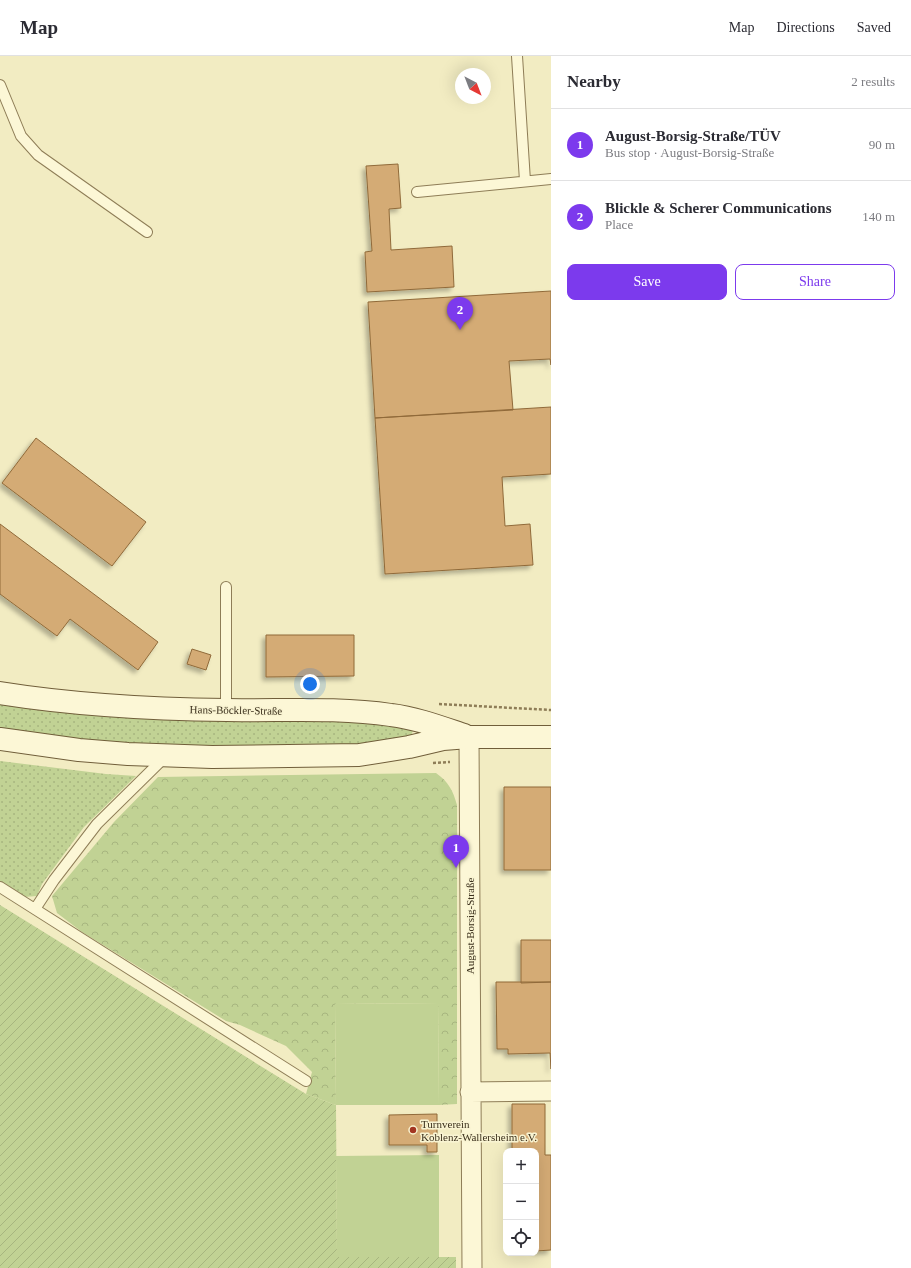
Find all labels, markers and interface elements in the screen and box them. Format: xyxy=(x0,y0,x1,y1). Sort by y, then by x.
text: Map xyxy=(20,17,58,38)
text: Map xyxy=(729,20,754,35)
text: Directions xyxy=(776,20,835,35)
text: Saved xyxy=(857,20,891,35)
north arrow xyxy=(455,68,491,104)
text: Nearby xyxy=(567,72,621,91)
text: 2 results xyxy=(851,74,895,89)
text: August-Borsig-Straße/TÜV xyxy=(605,128,781,144)
text: 1 xyxy=(577,137,583,152)
text: 90 m xyxy=(869,137,895,152)
text: Bus stop · August-Borsig-Straße xyxy=(605,145,774,160)
text: Blickle & Scherer Communications xyxy=(605,200,832,216)
text: 2 xyxy=(577,209,583,224)
text: 140 m xyxy=(862,209,895,224)
text: Place xyxy=(605,217,633,232)
button: Save xyxy=(567,264,727,300)
button: Share xyxy=(735,264,895,300)
pin: 2 xyxy=(447,297,473,330)
your location xyxy=(300,674,320,694)
street label: Hans-Böckler-Straße xyxy=(190,703,283,717)
pin: 1 xyxy=(443,835,469,868)
street label: August-Borsig-Straße xyxy=(464,878,476,974)
place label: Turnverein Koblenz-Wallersheim e.V. xyxy=(421,1118,537,1143)
marker: Turnverein Koblenz-Wallersheim e.V. xyxy=(408,1125,418,1135)
map controls xyxy=(503,1148,539,1256)
button: + xyxy=(503,1148,539,1184)
button: − xyxy=(503,1184,539,1220)
button: locate xyxy=(503,1220,539,1256)

